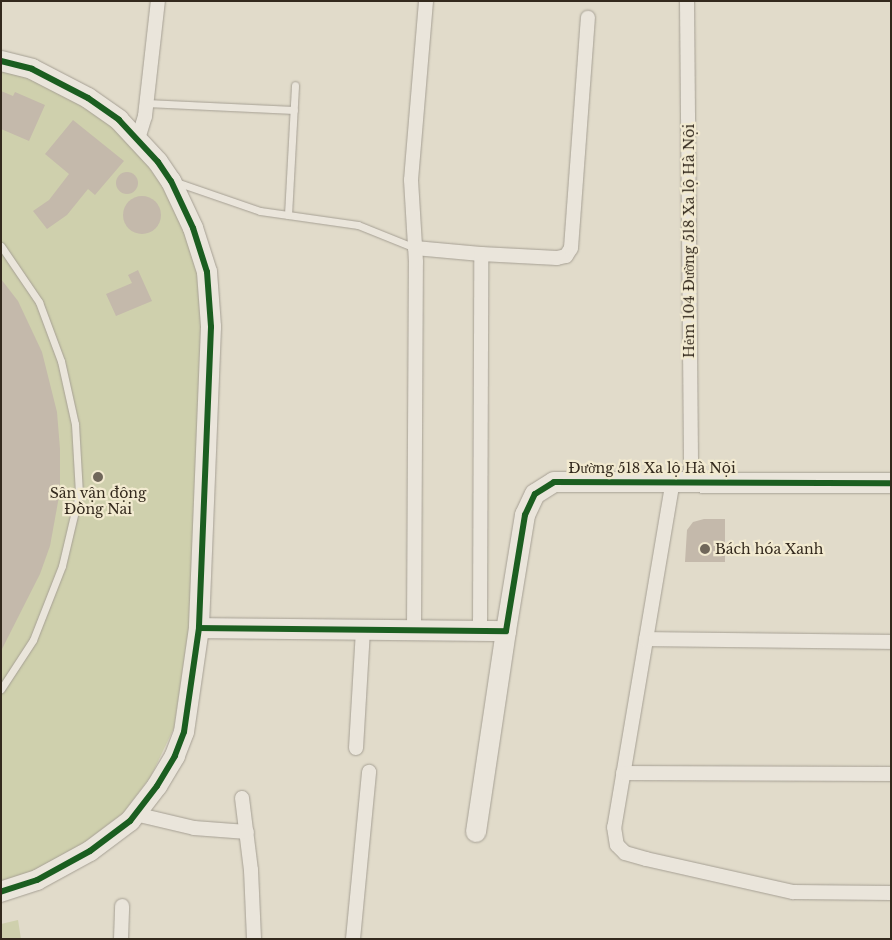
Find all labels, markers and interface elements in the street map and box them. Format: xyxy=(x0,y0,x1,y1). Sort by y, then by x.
street label: Hẻm 104 Đường 518 Xa lộ Hà Nội xyxy=(681,124,697,358)
street label: Đường 518 Xa lộ Hà Nội xyxy=(568,460,736,476)
marker: Sân vận động Đồng Nai xyxy=(92,471,104,483)
place label: Sân vận động Đồng Nai xyxy=(49,485,147,518)
place label: Bách hóa Xanh xyxy=(715,541,824,557)
marker: Bách hóa Xanh xyxy=(699,543,711,555)

